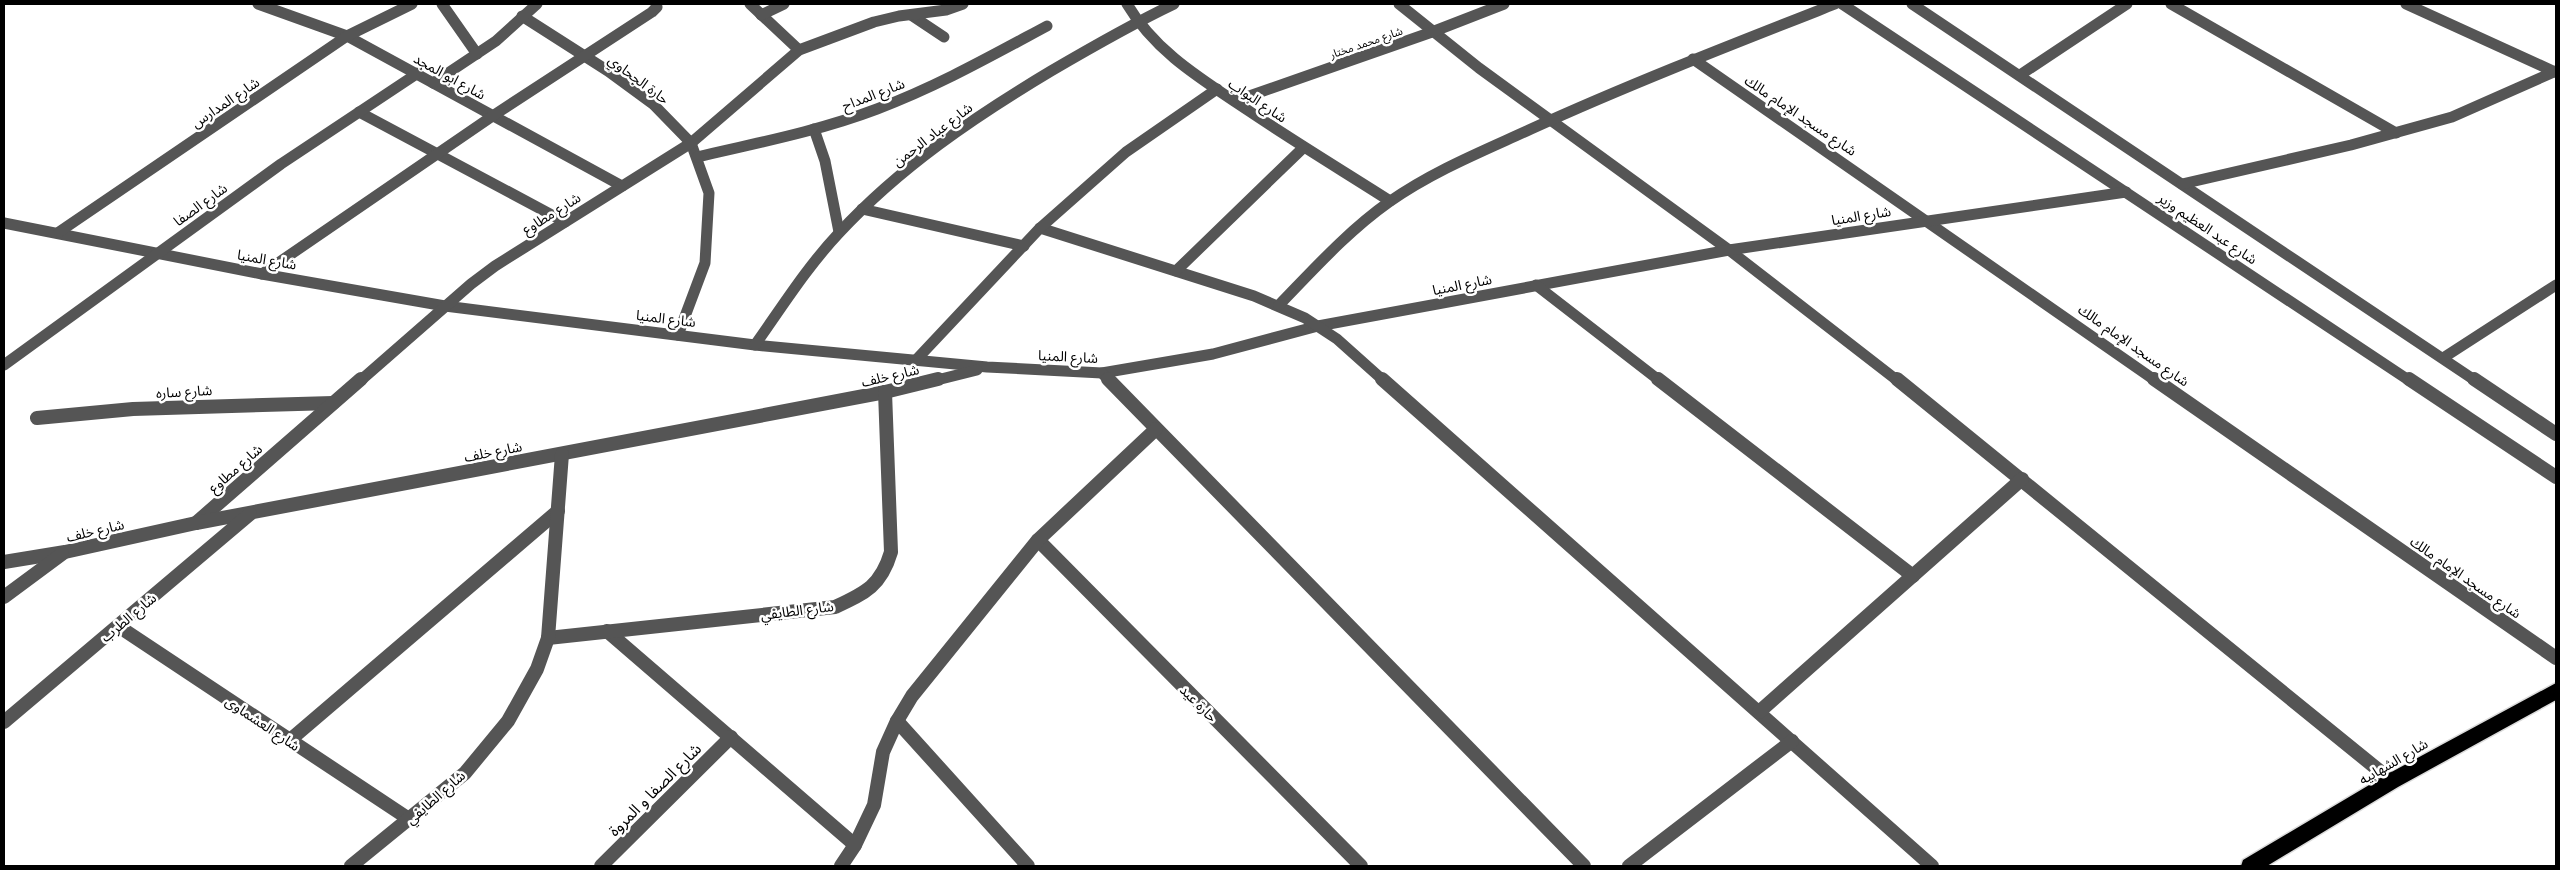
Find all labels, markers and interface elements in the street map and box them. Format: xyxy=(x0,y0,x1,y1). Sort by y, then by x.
street label: شارع محمد مختار xyxy=(1327,23,1405,63)
street label: شارع ابو المجد xyxy=(410,49,489,105)
street label: حارة الجحاوي xyxy=(603,51,673,110)
street label: شارع مسجد الإمام مالك xyxy=(1740,71,1860,161)
street label: شارع المدارس xyxy=(188,73,264,133)
street label: شارع المداح xyxy=(839,74,908,117)
street label: شارع البواب xyxy=(1224,74,1290,128)
street label: شارع عباد الرحمن xyxy=(889,98,977,172)
street label: شارع الصفا xyxy=(170,179,232,232)
street label: شارع مطاوع xyxy=(519,188,585,240)
street label: شارع عبد العظيم وزير xyxy=(2153,188,2261,270)
street label: شارع المنيا xyxy=(1830,202,1892,231)
street label: شارع المنيا xyxy=(235,245,298,276)
street label: شارع المنيا xyxy=(1431,270,1494,301)
street label: شارع مسجد الإمام مالك xyxy=(2074,300,2193,392)
street label: شارع المنيا xyxy=(635,306,697,333)
street label: شارع المنيا xyxy=(1037,346,1098,369)
street label: شارع خلف xyxy=(859,360,921,393)
street label: شارع ساره xyxy=(156,381,213,404)
street label: شارع خلف xyxy=(463,437,524,468)
street label: شارع مطاوع xyxy=(205,440,267,498)
street label: شارع خلف xyxy=(64,515,126,548)
street label: شارع مسجد الإمام مالك xyxy=(2406,532,2525,624)
street label: شارع الطرب xyxy=(97,589,161,647)
street label: شارع الطايفي xyxy=(760,597,835,626)
street label: حارة عيد xyxy=(1176,681,1221,726)
street label: شارع العشماوى xyxy=(221,692,303,757)
street label: شارع الشهابيه xyxy=(2356,734,2432,790)
street label: شارع الصفا و المروة xyxy=(604,739,707,842)
street label: شارع الطايفي xyxy=(402,767,470,830)

